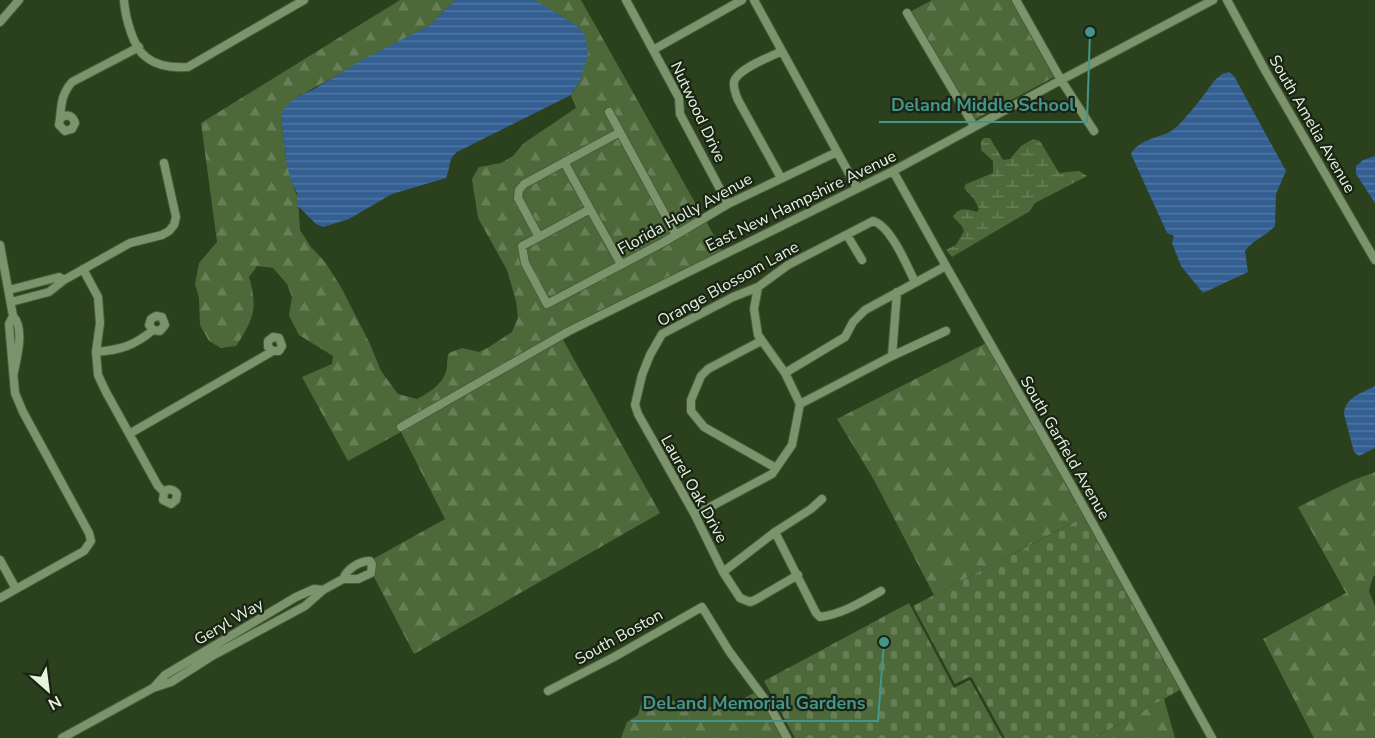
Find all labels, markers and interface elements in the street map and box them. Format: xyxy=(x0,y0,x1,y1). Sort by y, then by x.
street label: South Amelia Avenue xyxy=(1264,51,1360,197)
street label: Nutwood Drive xyxy=(665,58,731,166)
callout: Deland Middle School xyxy=(879,86,1087,122)
text: Deland Middle School xyxy=(891,93,1075,117)
street label: East New Hampshire Avenue xyxy=(702,145,900,257)
street label: Florida Holly Avenue xyxy=(614,168,756,260)
street label: Orange Blossom Lane xyxy=(653,236,803,332)
street label: South Garfield Avenue xyxy=(1015,372,1115,524)
street label: Laurel Oak Drive xyxy=(655,431,733,547)
street label: Geryl Way xyxy=(190,593,268,651)
street label: South Boston xyxy=(571,604,667,670)
north arrow xyxy=(18,660,78,720)
callout: DeLand Memorial Gardens xyxy=(631,685,878,721)
text: N xyxy=(44,690,65,715)
text: DeLand Memorial Gardens xyxy=(642,691,866,715)

